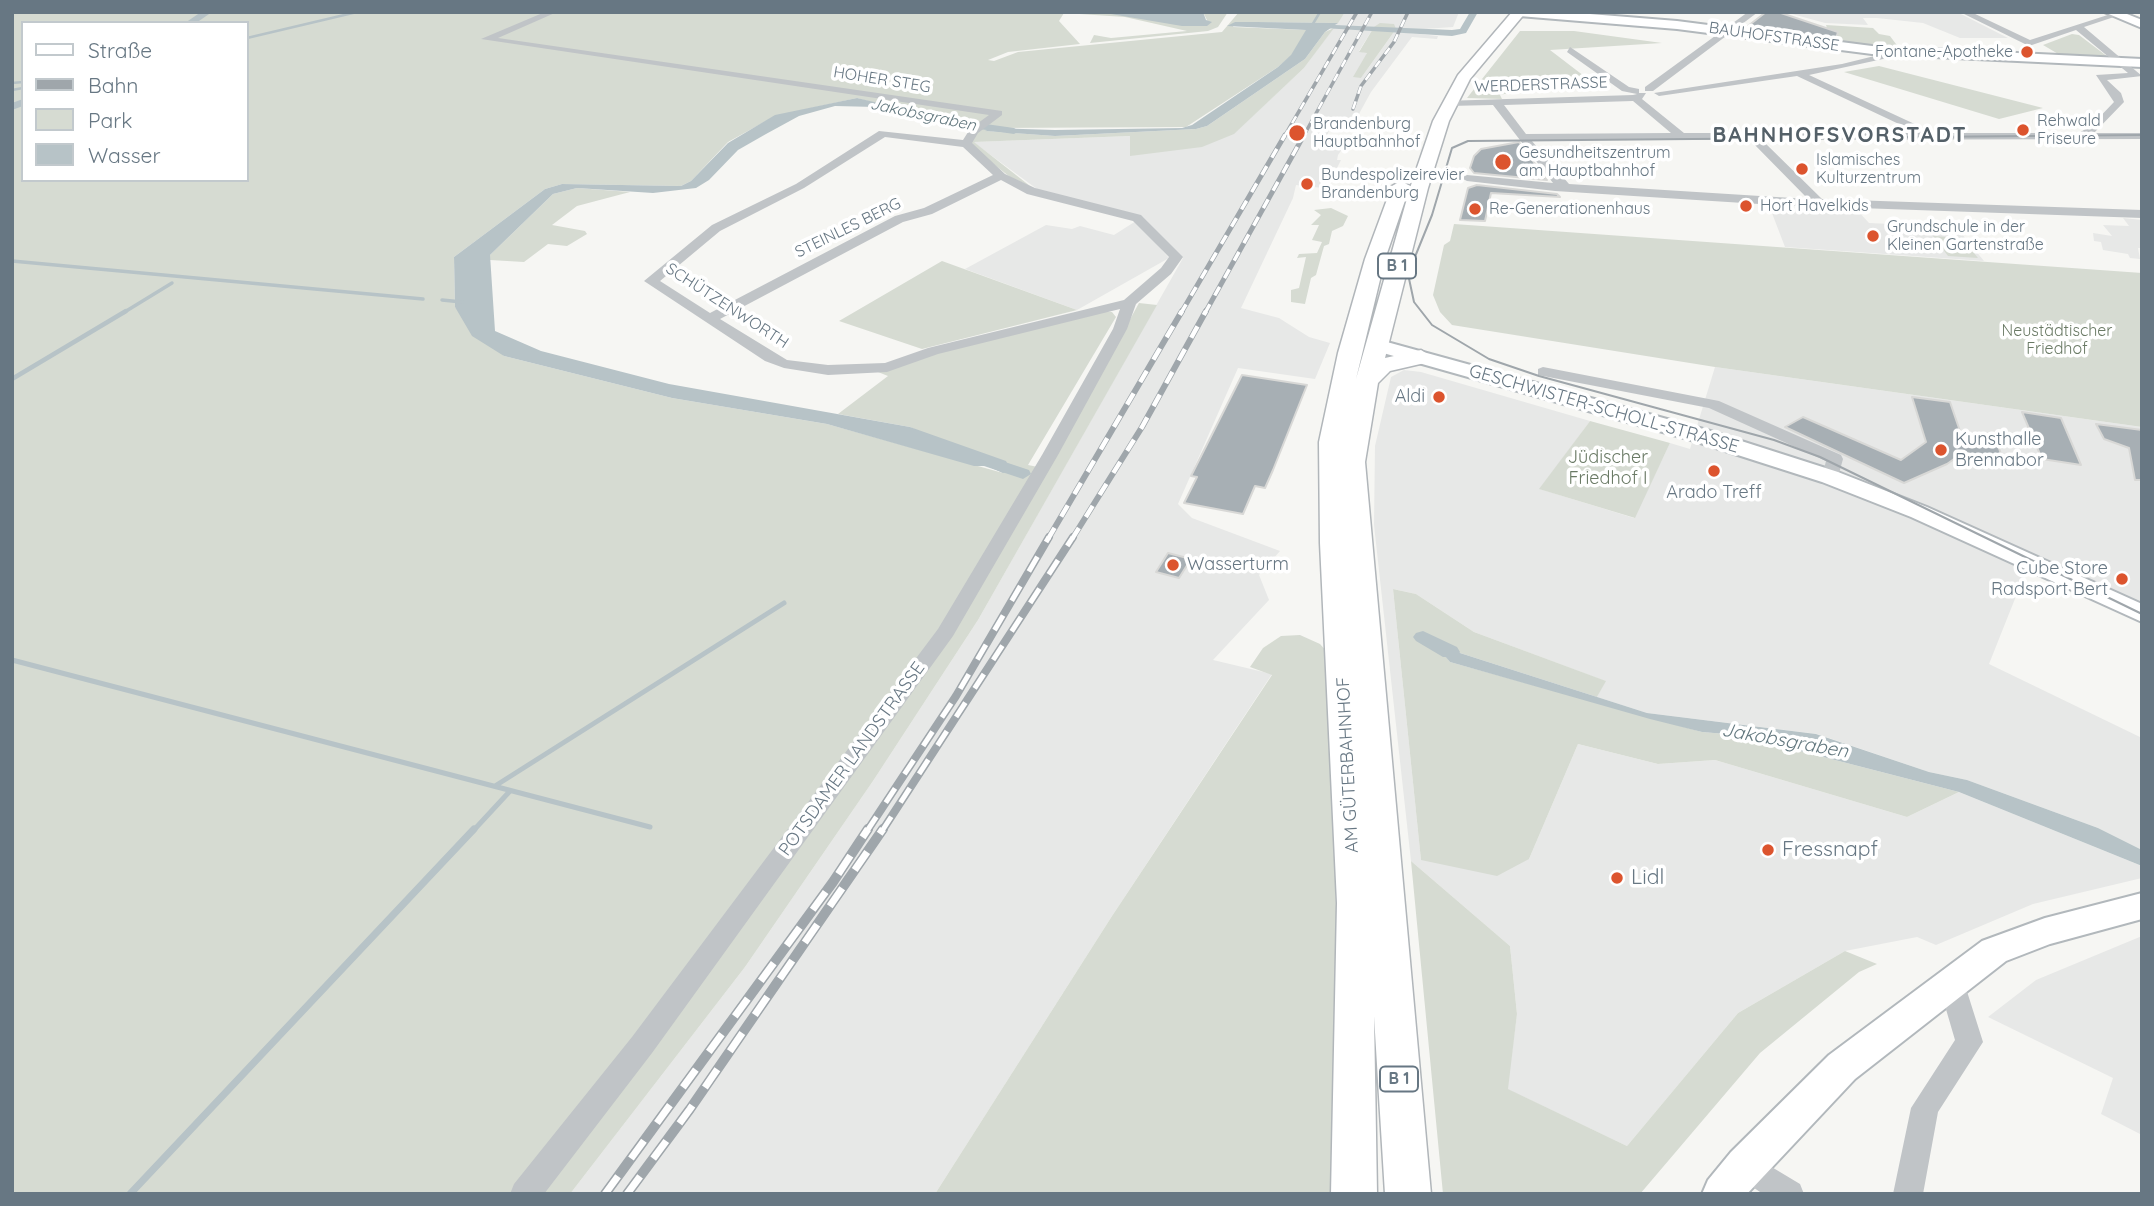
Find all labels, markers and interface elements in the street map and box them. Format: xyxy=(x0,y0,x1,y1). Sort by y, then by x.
street label: BAUHOFSTRASSE xyxy=(1708,18,1840,56)
legend xyxy=(21,21,248,182)
text: Straße xyxy=(88,37,152,63)
place label: Fontane-Apotheke xyxy=(1875,42,2013,62)
marker: Fontane-Apotheke xyxy=(2019,44,2035,60)
street label: HOHER STEG xyxy=(832,63,932,97)
text: Bahn xyxy=(88,72,138,98)
street label: WERDERSTRASSE xyxy=(1474,73,1608,97)
water label: Jakobsgraben xyxy=(868,94,978,136)
text: Park xyxy=(88,107,132,133)
place label: Rehwald Friseure xyxy=(2037,111,2101,149)
place label: Brandenburg Hauptbahnhof xyxy=(1313,114,1421,152)
marker: Rehwald Friseure xyxy=(2015,122,2031,138)
marker: Brandenburg Hauptbahnhof xyxy=(1287,123,1307,143)
district label: BAHNHOFSVORSTADT xyxy=(1714,123,1966,149)
text: Wasser xyxy=(88,142,160,168)
place label: Gesundheitszentrum am Hauptbahnhof xyxy=(1519,143,1671,181)
place label: Islamisches Kulturzentrum xyxy=(1816,150,1921,188)
marker: Gesundheitszentrum am Hauptbahnhof xyxy=(1493,152,1513,172)
marker: Islamisches Kulturzentrum xyxy=(1794,161,1810,177)
place label: Bundespolizeirevier Brandenburg xyxy=(1321,165,1464,203)
marker: Bundespolizeirevier Brandenburg xyxy=(1299,176,1315,192)
street label: STEINLES BERG xyxy=(792,194,904,262)
place label: Hort Havelkids xyxy=(1760,196,1868,216)
marker: Hort Havelkids xyxy=(1738,198,1754,214)
place label: Re-Generationenhaus xyxy=(1489,199,1650,219)
marker: Re-Generationenhaus xyxy=(1467,201,1483,217)
place label: Grundschule in der Kleinen Gartenstraße xyxy=(1887,217,2044,255)
marker: Grundschule in der Kleinen Gartenstraße xyxy=(1865,228,1881,244)
road number: B 1 xyxy=(1378,254,1416,278)
street label: SCHÜTZENWORTH xyxy=(662,259,792,353)
park label: Neustädtischer Friedhof xyxy=(2001,321,2113,359)
street label: GESCHWISTER-SCHOLL-STRASSE xyxy=(1467,360,1741,458)
place label: Aldi xyxy=(1395,386,1425,408)
marker: Aldi xyxy=(1431,389,1447,405)
place label: Kunsthalle Brennabor xyxy=(1955,429,2044,472)
marker: Kunsthalle Brennabor xyxy=(1933,442,1949,458)
park label: Jüdischer Friedhof I xyxy=(1568,447,1648,490)
marker: Arado Treff xyxy=(1706,463,1722,479)
place label: Arado Treff xyxy=(1666,482,1762,504)
place label: Wasserturm xyxy=(1187,554,1289,576)
marker: Wasserturm xyxy=(1165,557,1181,573)
place label: Cube Store Radsport Bert xyxy=(1991,558,2108,600)
marker: Cube Store Radsport Bert xyxy=(2114,571,2130,587)
street label: POTSDAMER LANDSTRASSE xyxy=(774,658,930,860)
street label: AM GÜTERBAHNHOF xyxy=(1333,676,1363,854)
water label: Jakobsgraben xyxy=(1720,719,1850,763)
place label: Fressnapf xyxy=(1782,837,1878,863)
marker: Fressnapf xyxy=(1760,842,1776,858)
place label: Lidl xyxy=(1631,865,1664,891)
marker: Lidl xyxy=(1609,870,1625,886)
road number: B 1 xyxy=(1380,1066,1418,1092)

